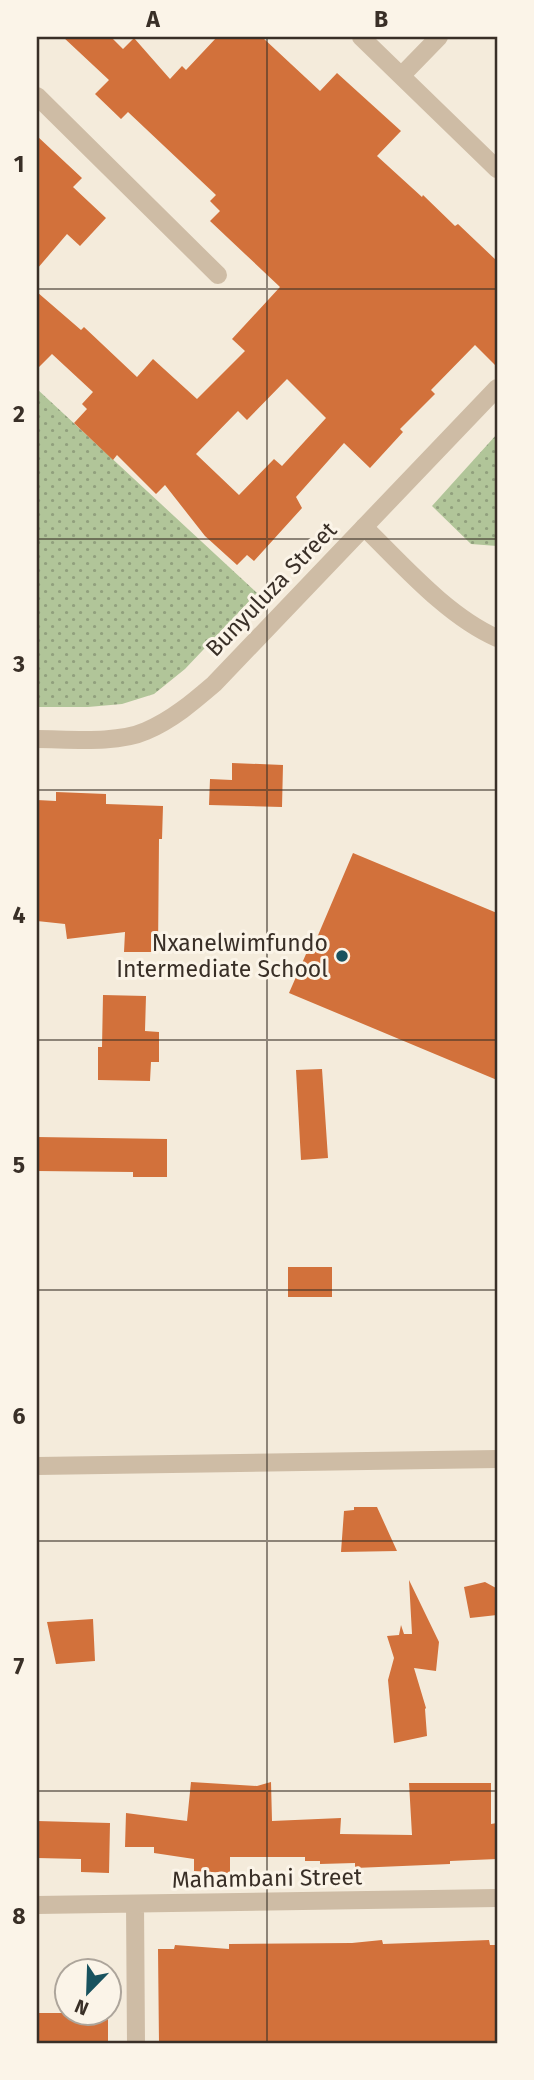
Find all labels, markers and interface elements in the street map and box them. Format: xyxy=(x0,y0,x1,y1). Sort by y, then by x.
text: A xyxy=(145,5,160,33)
text: B xyxy=(374,5,388,33)
text: 1 xyxy=(14,150,24,178)
text: 2 xyxy=(13,400,25,428)
street label: Bunyuluza Street xyxy=(200,515,343,662)
text: 3 xyxy=(12,650,25,678)
text: 4 xyxy=(13,901,26,929)
place label: Nxanelwimfundo Intermediate School xyxy=(116,929,328,983)
marker: Nxanelwimfundo Intermediate School xyxy=(334,948,350,964)
text: 5 xyxy=(13,1151,25,1179)
text: 6 xyxy=(13,1402,26,1430)
text: 7 xyxy=(14,1652,25,1680)
street label: Mahambani Street xyxy=(172,1862,363,1894)
text: 8 xyxy=(12,1902,26,1930)
north arrow xyxy=(52,1958,122,2028)
text: N xyxy=(71,1994,92,2020)

